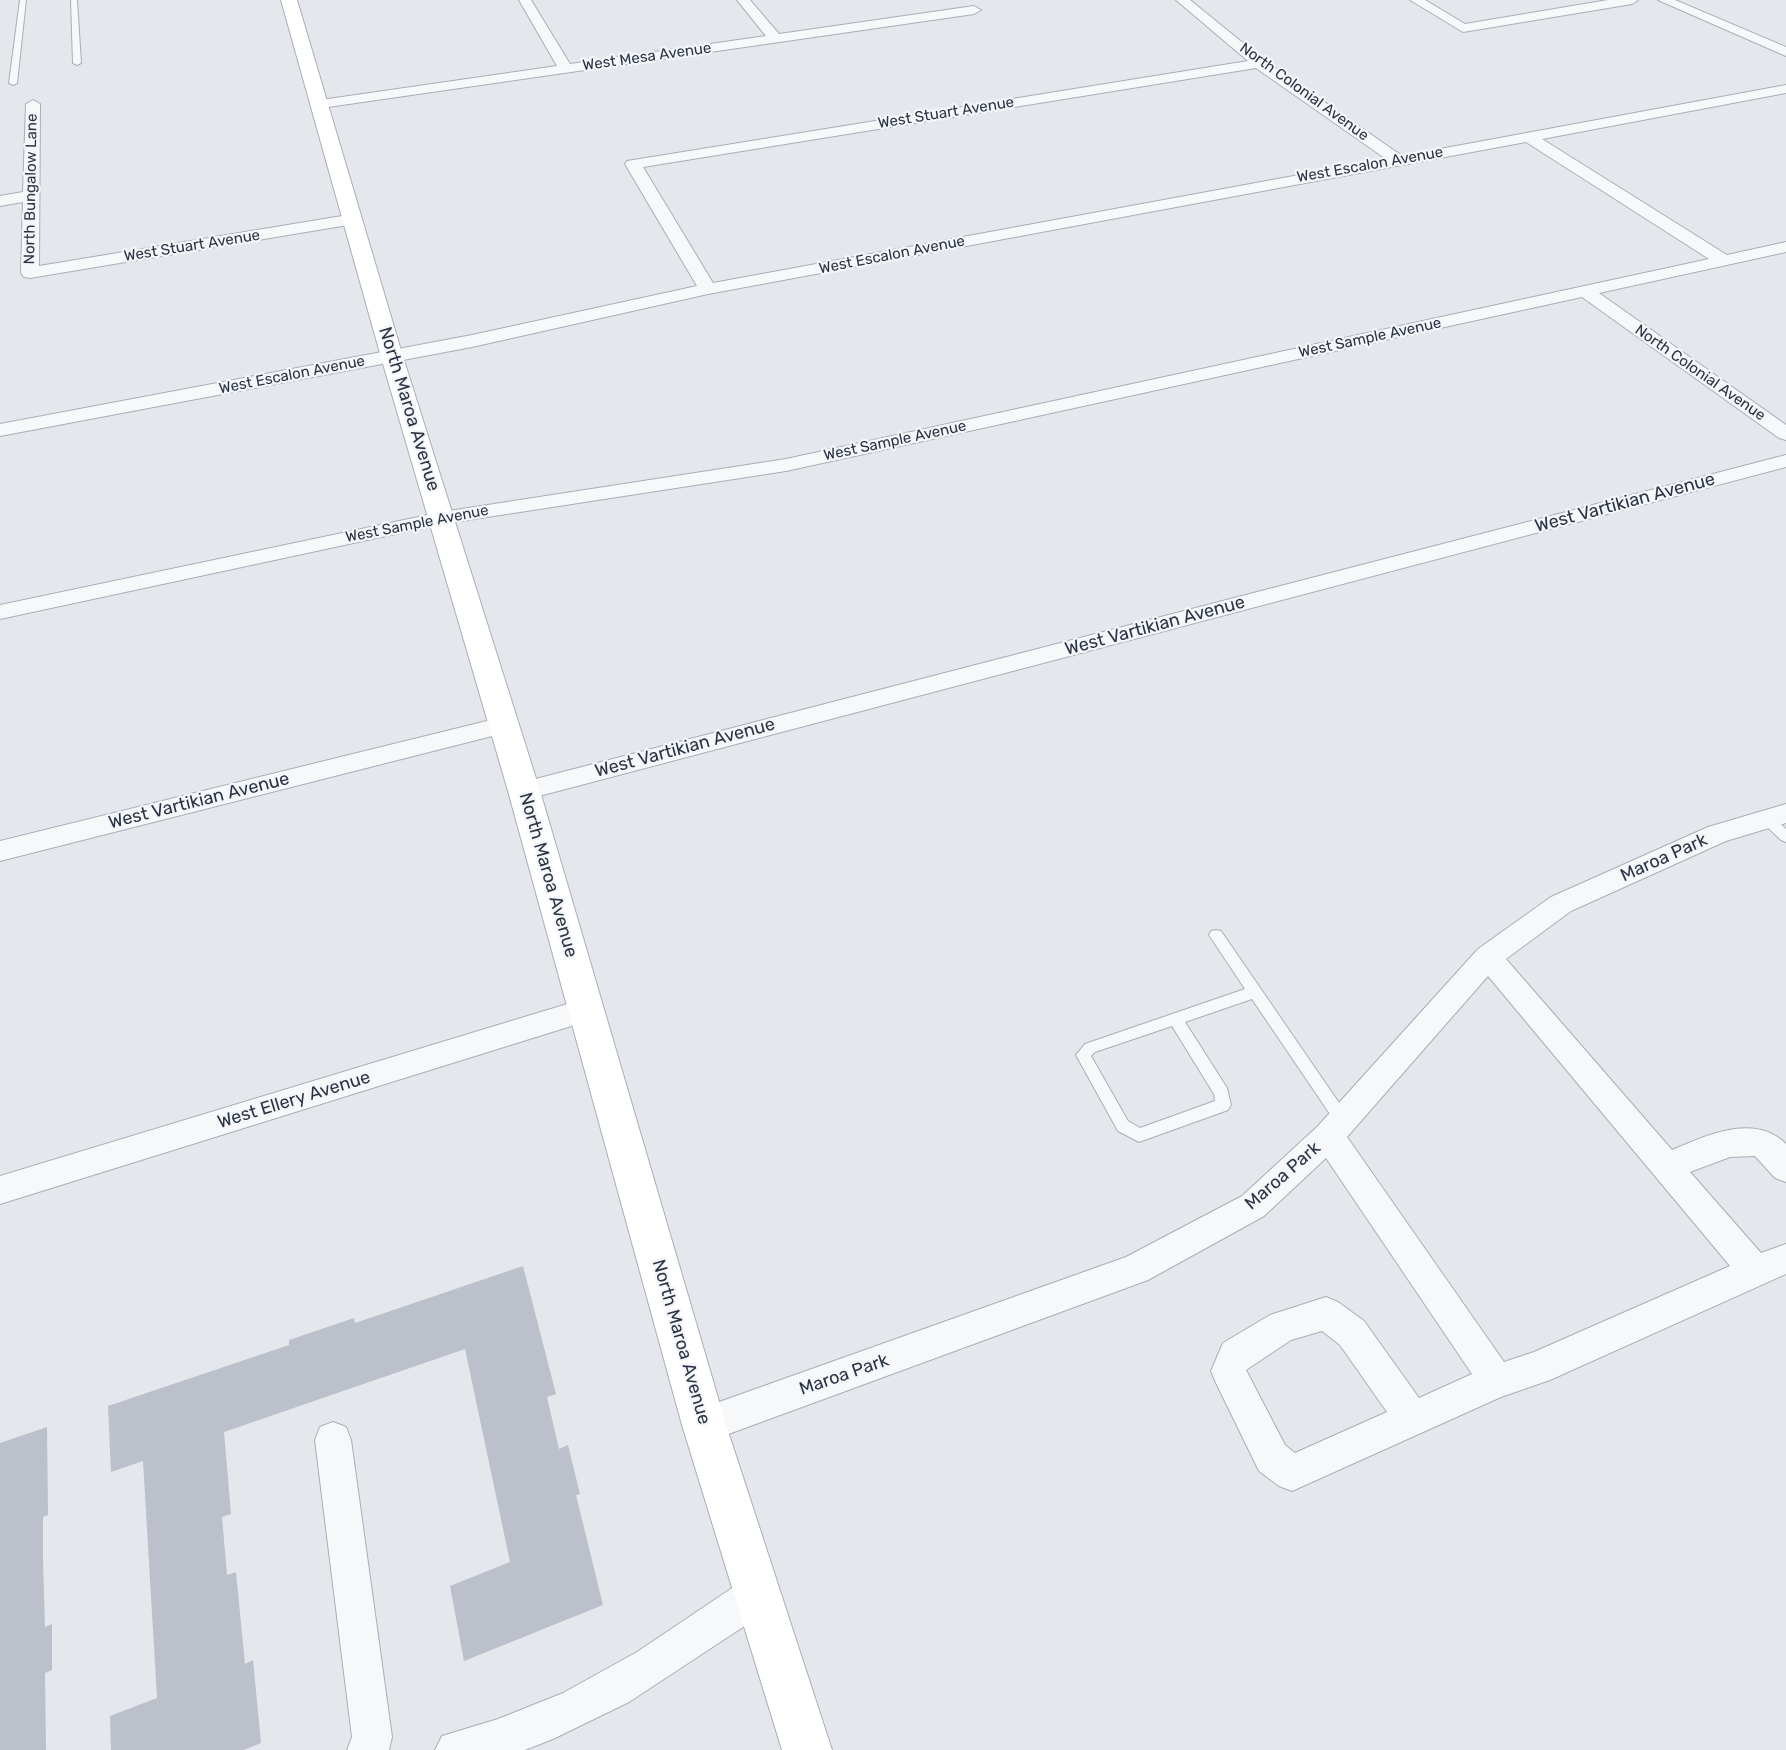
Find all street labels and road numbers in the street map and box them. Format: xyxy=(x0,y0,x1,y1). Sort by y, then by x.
street label: West Mesa Avenue xyxy=(582,39,712,75)
street label: North Colonial Avenue xyxy=(1236,39,1372,145)
street label: West Stuart Avenue xyxy=(877,93,1015,133)
street label: North Bungalow Lane xyxy=(21,113,41,265)
street label: West Escalon Avenue xyxy=(1295,143,1445,187)
street label: West Stuart Avenue xyxy=(123,226,261,266)
street label: West Escalon Avenue xyxy=(818,232,966,278)
street label: West Sample Avenue xyxy=(1297,314,1443,362)
street label: North Colonial Avenue xyxy=(1631,321,1769,425)
street label: North Maroa Avenue xyxy=(374,324,444,494)
street label: West Escalon Avenue xyxy=(218,352,366,398)
street label: West Sample Avenue xyxy=(822,417,968,465)
street label: West Vartikian Avenue xyxy=(1533,469,1717,537)
street label: West Sample Avenue xyxy=(344,501,490,547)
street label: West Vartikian Avenue xyxy=(1063,592,1247,660)
street label: West Vartikian Avenue xyxy=(593,714,777,782)
street label: West Vartikian Avenue xyxy=(106,768,292,834)
street label: North Maroa Avenue xyxy=(514,790,582,960)
street label: Maroa Park xyxy=(1617,829,1711,887)
street label: West Ellery Avenue xyxy=(215,1066,373,1134)
street label: Maroa Park xyxy=(1241,1137,1325,1215)
street label: North Maroa Avenue xyxy=(647,1257,715,1427)
street label: Maroa Park xyxy=(797,1350,891,1400)

